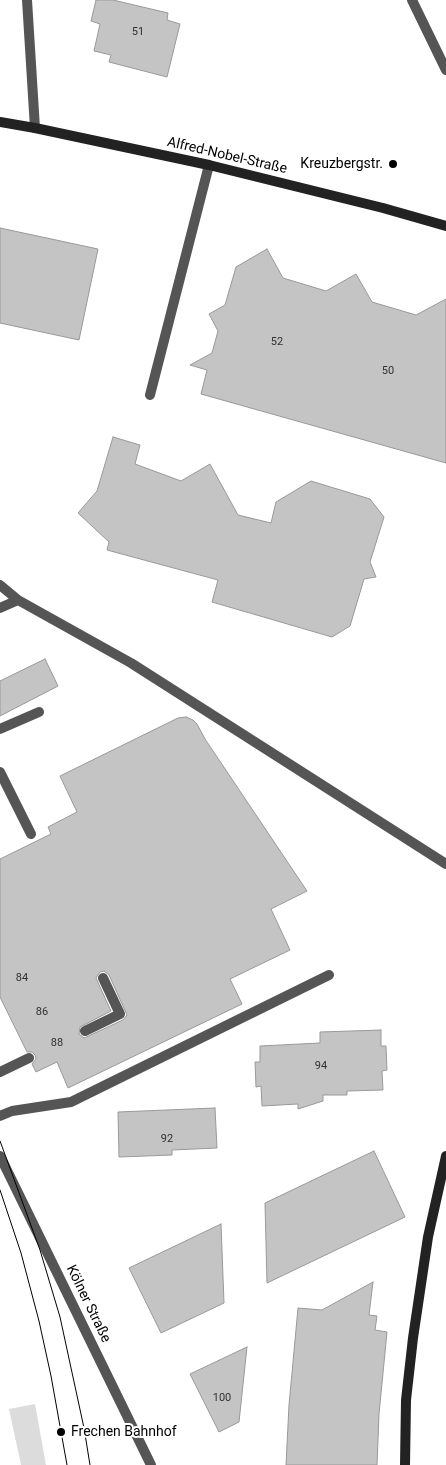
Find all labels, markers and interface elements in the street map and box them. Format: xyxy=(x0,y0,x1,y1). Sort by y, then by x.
house number: 51 xyxy=(132,25,144,39)
street label: Alfred-Nobel-Straße xyxy=(165,134,289,178)
place label: Kreuzbergstr. xyxy=(300,156,383,172)
marker: Kreuzbergstr. xyxy=(387,158,399,170)
house number: 52 xyxy=(271,335,283,349)
house number: 50 xyxy=(382,364,394,378)
house number: 84 xyxy=(16,971,28,985)
house number: 86 xyxy=(36,1005,48,1019)
house number: 88 xyxy=(51,1036,63,1050)
house number: 94 xyxy=(315,1059,327,1073)
house number: 92 xyxy=(161,1132,173,1146)
street label: Kölner Straße xyxy=(62,1263,114,1345)
house number: 100 xyxy=(213,1391,231,1405)
place label: Frechen Bahnhof xyxy=(71,1424,177,1440)
marker: Frechen Bahnhof xyxy=(55,1426,67,1438)

